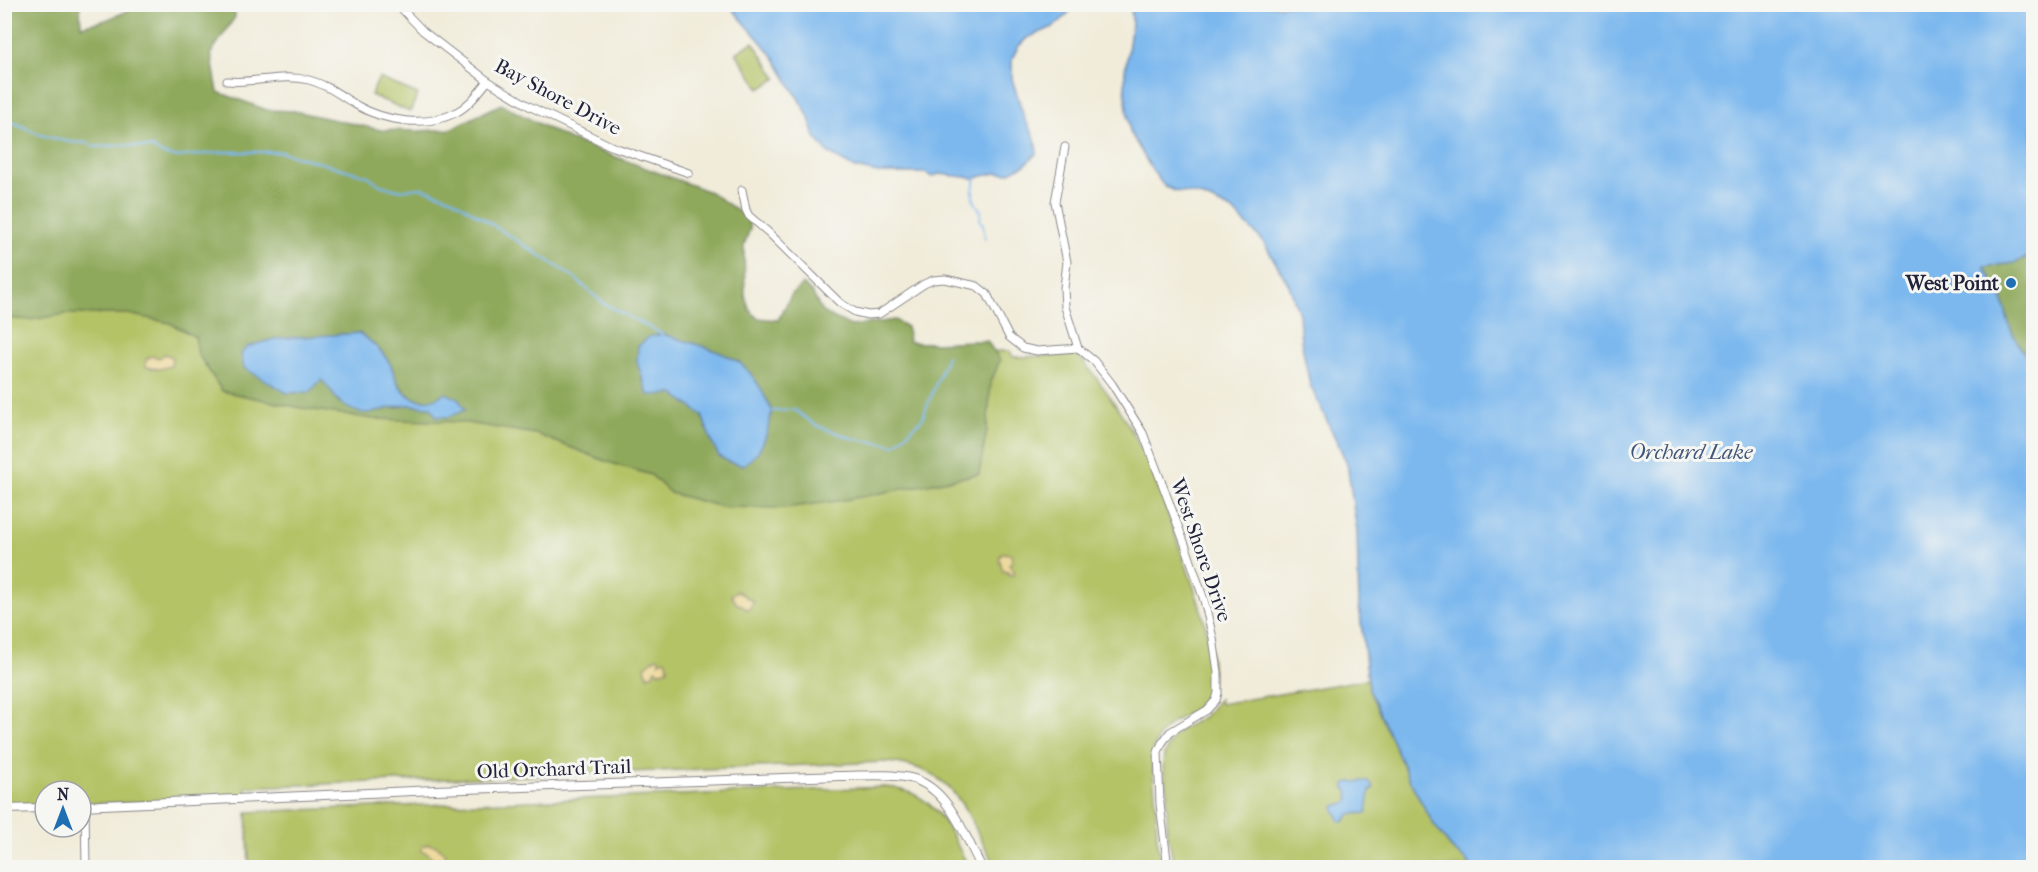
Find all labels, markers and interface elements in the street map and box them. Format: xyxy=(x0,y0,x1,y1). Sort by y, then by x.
street label: Bay Shore Drive xyxy=(491,54,625,140)
place label: West Point xyxy=(1905,272,2000,295)
marker: West Point xyxy=(2004,276,2018,290)
water label: Orchard Lake xyxy=(1629,440,1753,464)
street label: West Shore Drive xyxy=(1165,474,1236,625)
street label: Old Orchard Trail xyxy=(476,755,632,783)
north arrow xyxy=(33,779,93,839)
text: N xyxy=(57,785,70,804)

